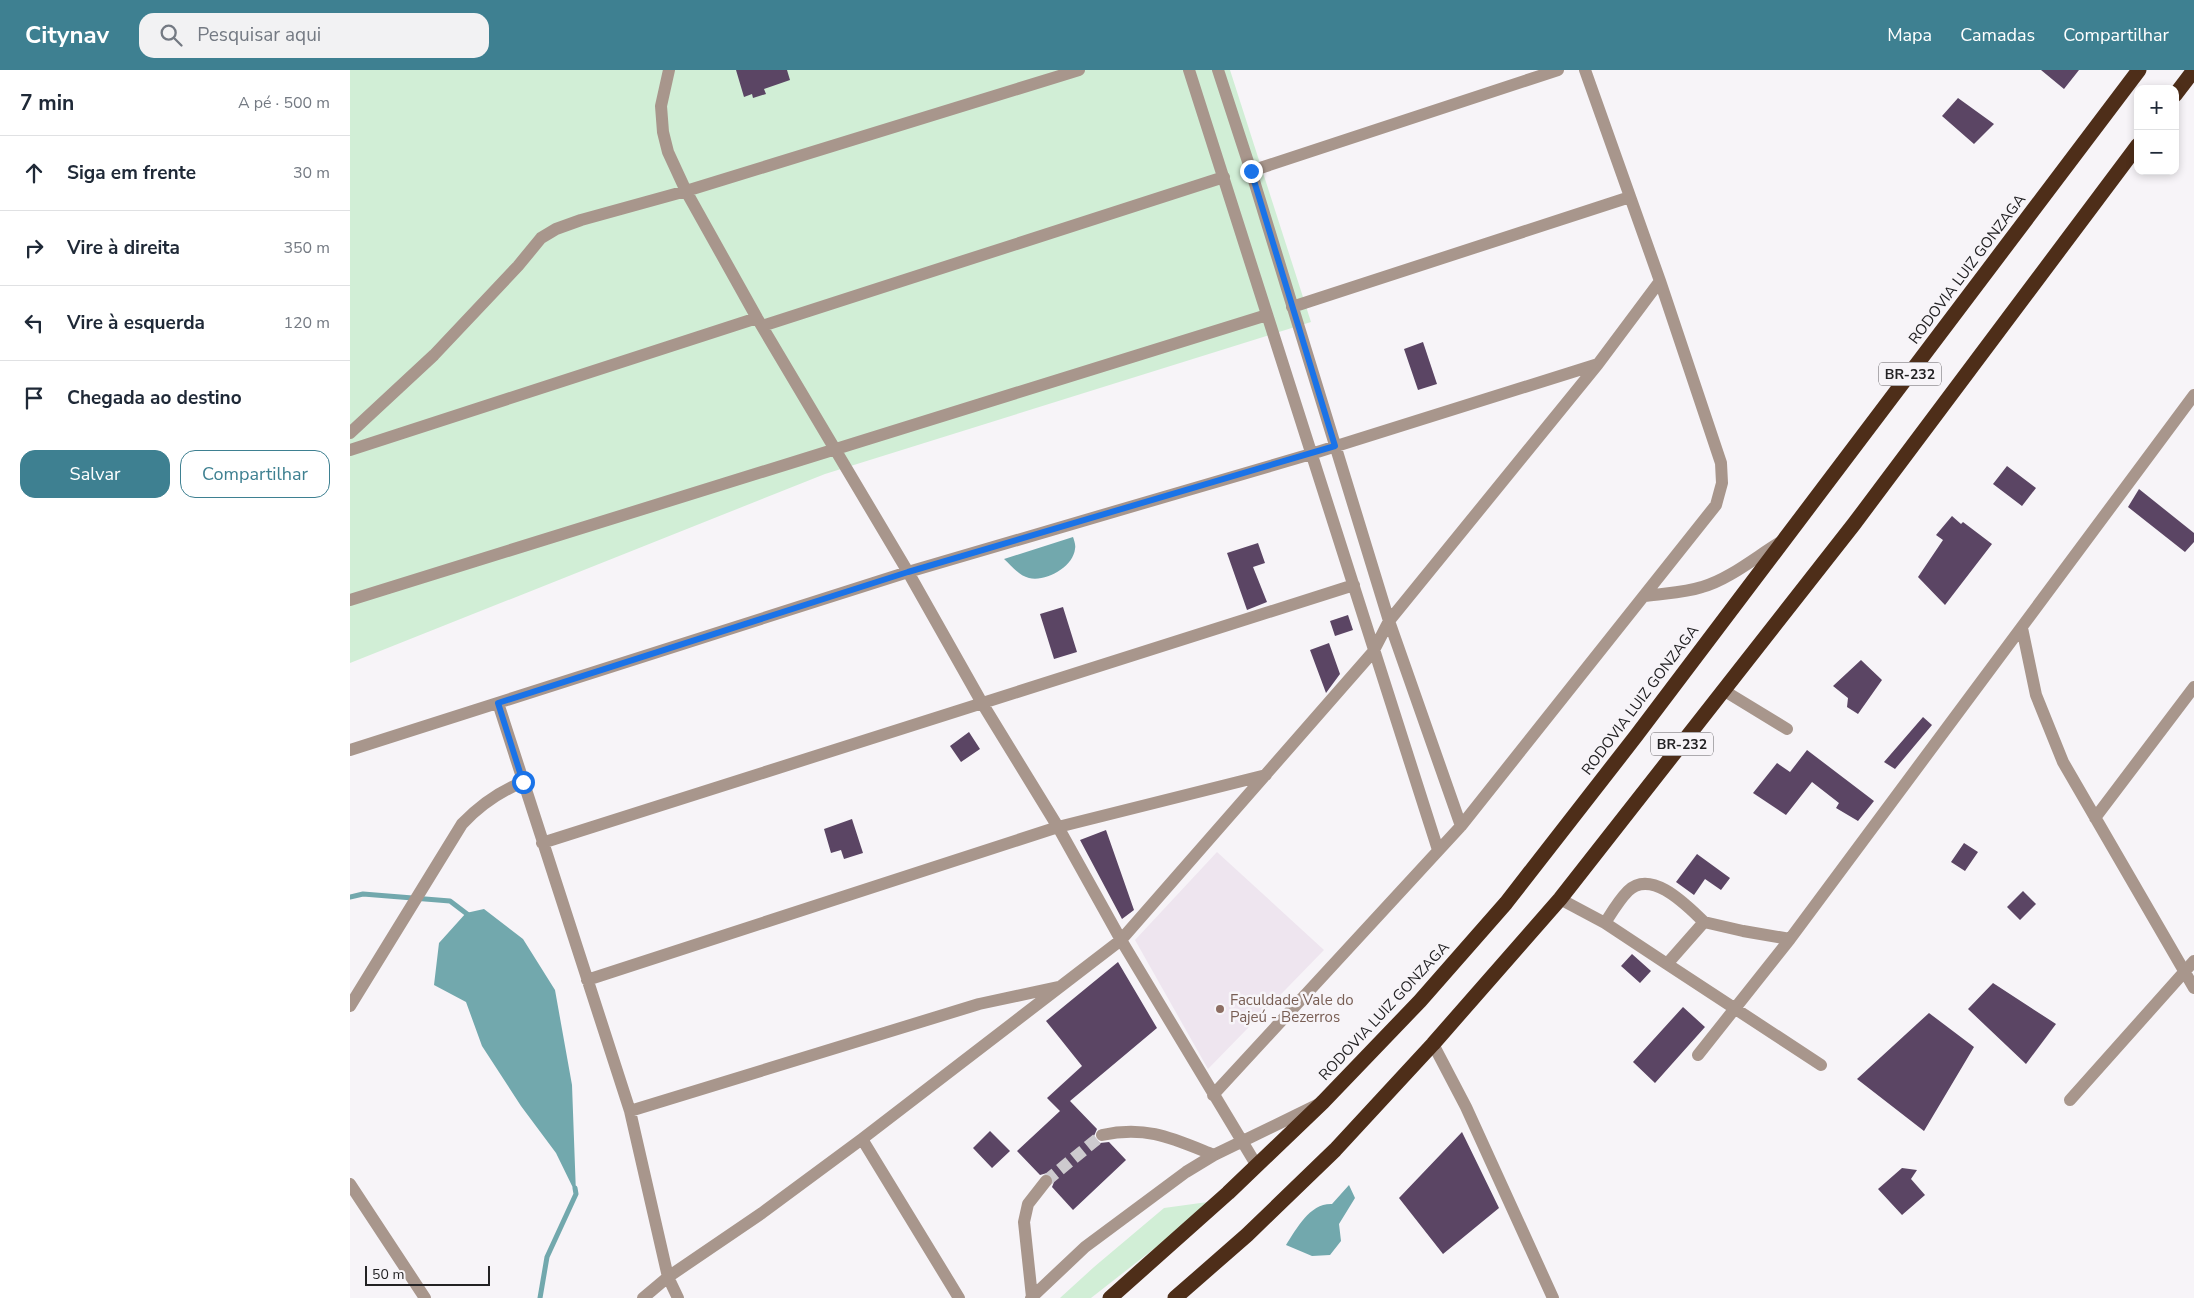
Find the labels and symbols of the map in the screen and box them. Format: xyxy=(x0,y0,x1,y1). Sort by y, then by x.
route end xyxy=(1240,160,1263,183)
street label: RODOVIA LUIZ GONZAGA xyxy=(1904,190,2030,348)
road number: BR-232 xyxy=(1879,362,1941,386)
street label: RODOVIA LUIZ GONZAGA xyxy=(1577,621,1703,779)
road number: BR-232 xyxy=(1651,732,1713,756)
route start xyxy=(512,771,535,794)
street label: RODOVIA LUIZ GONZAGA xyxy=(1314,937,1454,1085)
place label: Faculdade Vale do Pajeú - Bezerros xyxy=(1230,990,1354,1027)
marker: Faculdade Vale do Pajeú - Bezerros xyxy=(1214,1003,1226,1015)
scale bar xyxy=(365,1263,490,1286)

